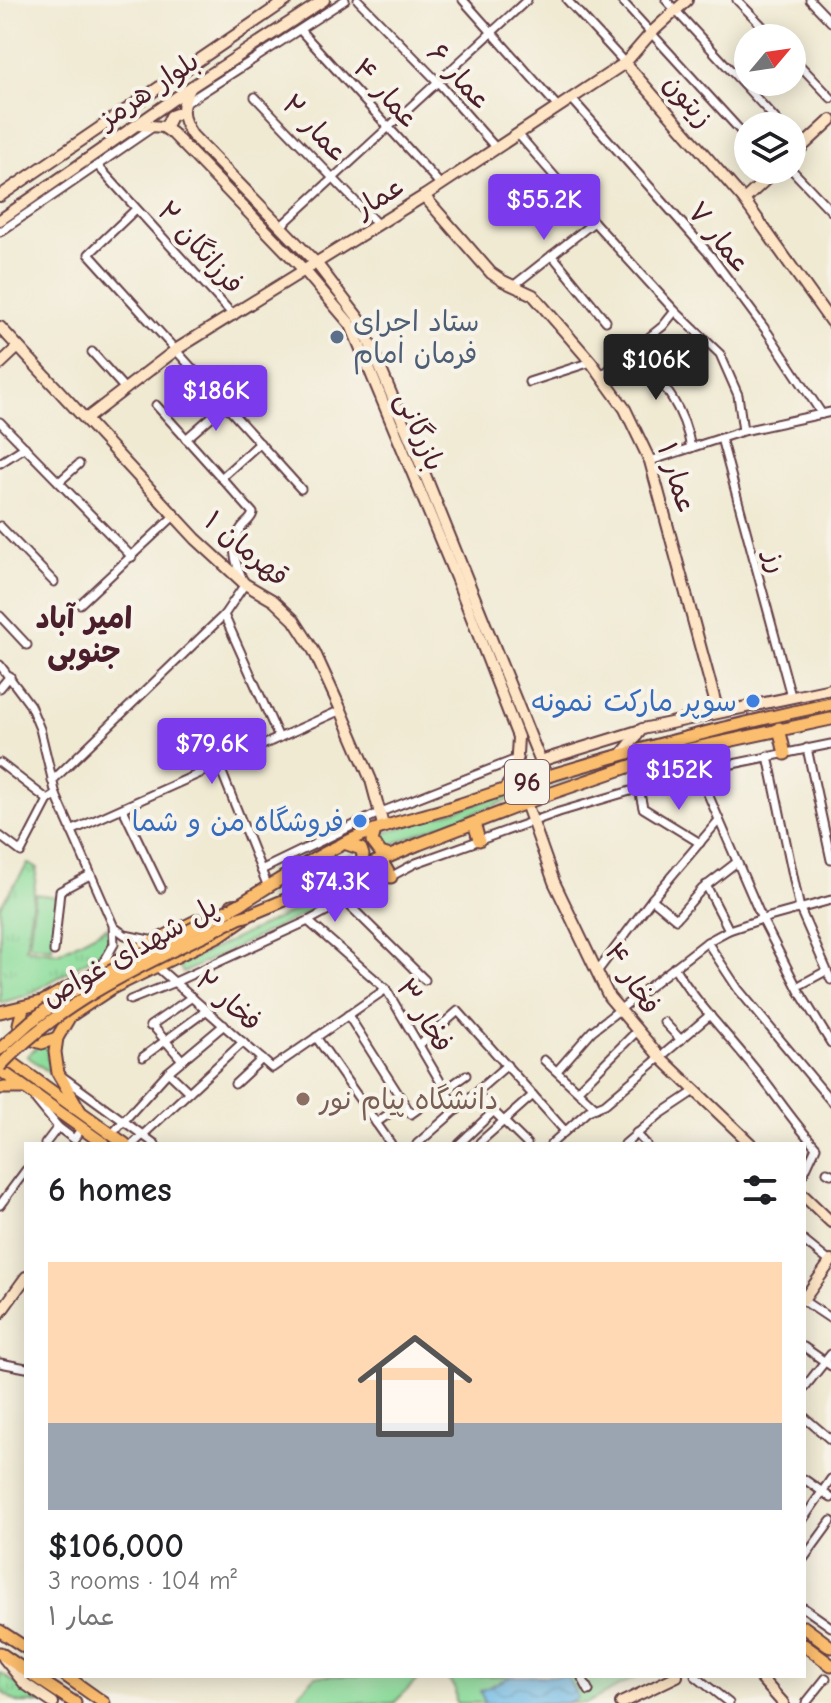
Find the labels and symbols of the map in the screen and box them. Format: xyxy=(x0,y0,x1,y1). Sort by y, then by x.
north arrow xyxy=(734,24,806,96)
street label: عمار ۶ xyxy=(420,37,498,117)
street label: بلوار هرمز xyxy=(91,45,205,137)
street label: عمار ۴ xyxy=(346,52,426,136)
street label: زیتون xyxy=(657,68,720,134)
street label: عمار ۲ xyxy=(275,88,355,169)
street label: عمار xyxy=(348,169,411,225)
pin: $55.2K xyxy=(479,174,609,242)
street label: فرزانگان ۲ xyxy=(151,194,251,300)
street label: عمار ۷ xyxy=(681,195,758,280)
place label: ستاد اجرای فرمان امام xyxy=(353,306,480,375)
marker: ستاد اجرای فرمان امام xyxy=(328,328,346,346)
pin: $106K xyxy=(600,334,712,402)
pin: $186K xyxy=(160,365,272,433)
street label: بازرگانی xyxy=(388,387,452,476)
street label: عمار ۱ xyxy=(651,439,704,518)
street label: قهرمان ۱ xyxy=(198,505,295,593)
street label: رز xyxy=(757,546,794,576)
district label: امير آباد جنوبی xyxy=(36,601,132,671)
place label: سوپر مارکت نمونه xyxy=(531,686,737,720)
marker: سوپر مارکت نمونه xyxy=(744,692,762,710)
pin: $79.6K xyxy=(147,718,277,786)
pin: $152K xyxy=(623,744,735,812)
road number: 96 xyxy=(505,760,549,804)
place label: فروشگاه من و شما xyxy=(132,805,344,838)
marker: فروشگاه من و شما xyxy=(351,812,369,830)
pin: $74.3K xyxy=(270,856,400,924)
street label: پل شهدای غواص xyxy=(36,891,224,1015)
street label: فخار ۴ xyxy=(598,937,667,1020)
street label: فخار ۲ xyxy=(189,964,268,1038)
street label: فخار ۳ xyxy=(389,973,459,1058)
place label: دانشگاه پیام نور xyxy=(318,1083,498,1121)
marker: دانشگاه پیام نور xyxy=(294,1090,312,1108)

